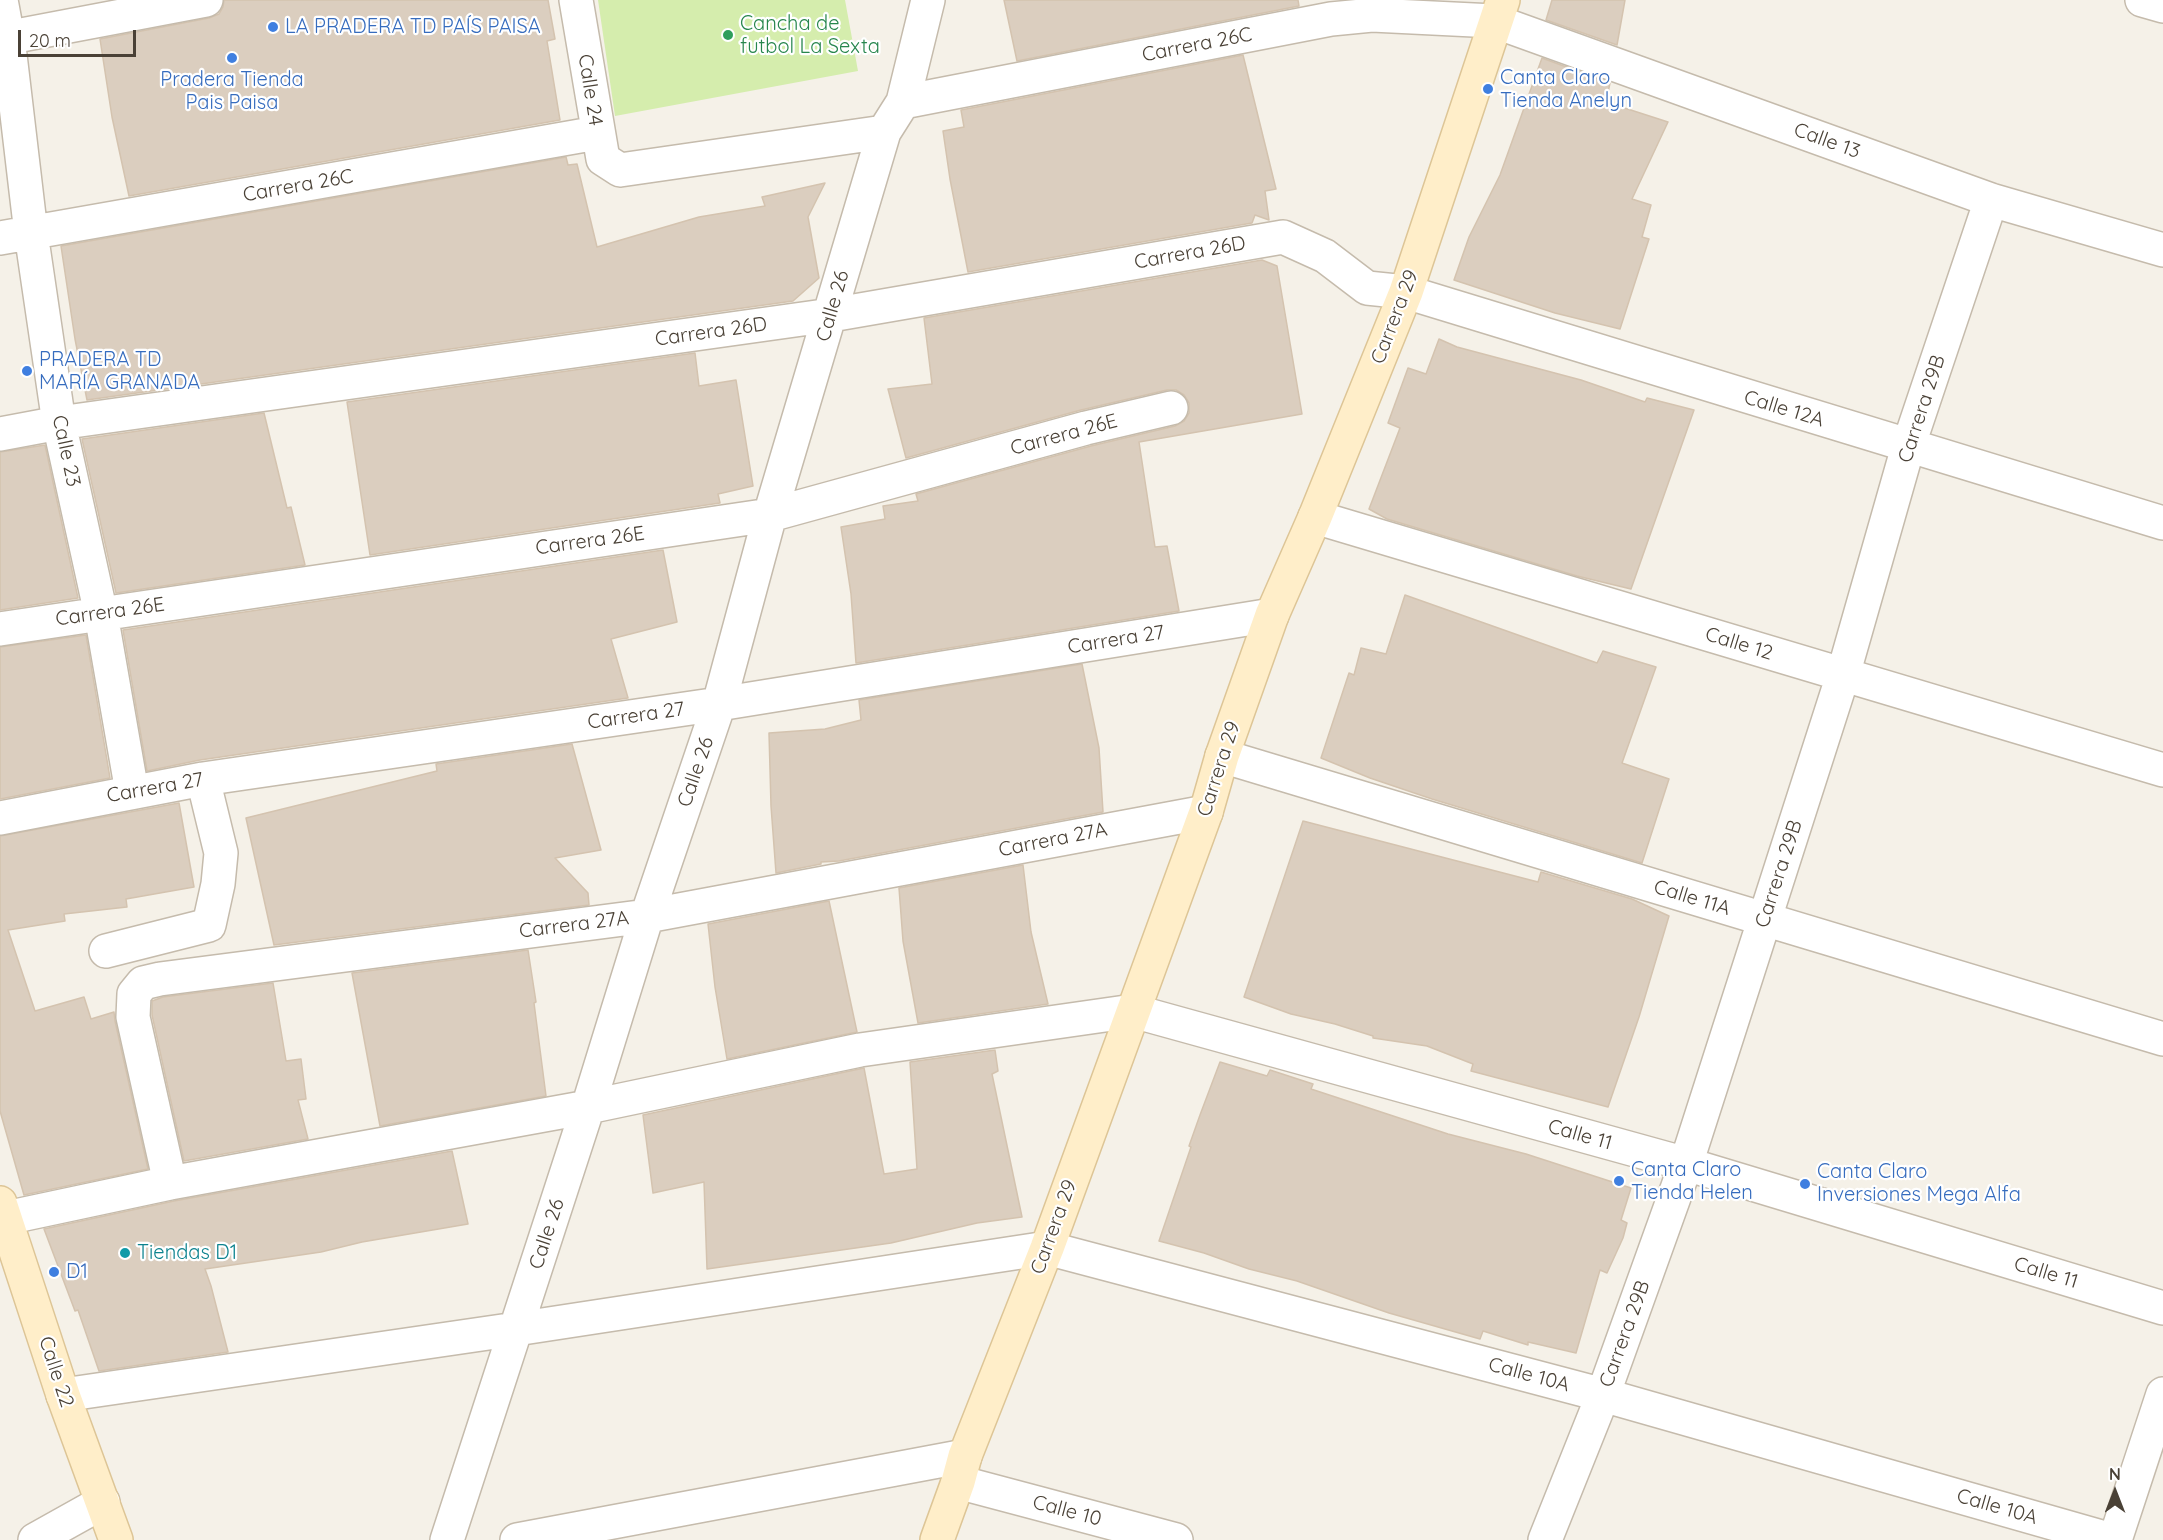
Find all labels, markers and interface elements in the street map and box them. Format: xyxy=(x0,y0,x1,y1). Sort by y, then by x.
place label: Cancha de futbol La Sexta xyxy=(740,12,880,59)
place label: LA PRADERA TD PAÍS PAISA xyxy=(285,15,541,39)
scale bar xyxy=(21,18,140,56)
marker: LA PRADERA TD PAÍS PAISA xyxy=(266,20,280,34)
street label: Carrera 26C xyxy=(1140,23,1254,67)
marker: Cancha de futbol La Sexta xyxy=(721,28,735,42)
text: 20 m xyxy=(29,29,71,52)
marker: Pradera Tienda Pais Paisa xyxy=(225,51,239,65)
street label: Calle 24 xyxy=(572,52,608,128)
place label: Canta Claro Tienda Anelyn xyxy=(1500,66,1632,113)
place label: Pradera Tienda Pais Paisa xyxy=(160,68,304,115)
marker: Canta Claro Tienda Anelyn xyxy=(1481,82,1495,96)
street label: Calle 13 xyxy=(1791,118,1863,164)
street label: Carrera 26C xyxy=(241,165,355,207)
street label: Carrera 26D xyxy=(1132,231,1248,275)
street label: Carrera 29 xyxy=(1366,267,1424,367)
street label: Calle 26 xyxy=(811,268,855,344)
street label: Carrera 26D xyxy=(654,312,768,352)
place label: PRADERA TD MARÍA GRANADA xyxy=(39,348,200,395)
street label: Carrera 29B xyxy=(1893,352,1951,466)
marker: PRADERA TD MARÍA GRANADA xyxy=(20,364,34,378)
street label: Calle 12A xyxy=(1741,385,1827,433)
street label: Carrera 26E xyxy=(1008,409,1120,461)
street label: Calle 23 xyxy=(47,413,85,489)
street label: Carrera 26E xyxy=(534,521,646,561)
street label: Carrera 26E xyxy=(54,592,166,632)
street label: Carrera 27 xyxy=(1066,621,1166,659)
street label: Calle 12 xyxy=(1702,622,1776,666)
street label: Carrera 27 xyxy=(586,697,686,735)
street label: Carrera 29 xyxy=(1192,718,1246,820)
street label: Calle 26 xyxy=(673,734,719,810)
street label: Carrera 27 xyxy=(105,768,205,808)
street label: Carrera 29B xyxy=(1750,817,1808,931)
street label: Carrera 27A xyxy=(997,818,1109,862)
street label: Calle 11A xyxy=(1651,875,1733,921)
street label: Carrera 27A xyxy=(518,906,630,944)
street label: Calle 11 xyxy=(1545,1114,1615,1156)
place label: Canta Claro Tienda Helen xyxy=(1631,1158,1753,1205)
place label: Canta Claro Inversiones Mega Alfa xyxy=(1817,1160,2021,1207)
marker: Canta Claro Tienda Helen xyxy=(1612,1174,1626,1188)
street label: Carrera 29 xyxy=(1026,1177,1082,1277)
marker: Canta Claro Inversiones Mega Alfa xyxy=(1798,1177,1812,1191)
street label: Calle 26 xyxy=(524,1196,570,1272)
place label: Tiendas D1 xyxy=(137,1241,237,1265)
marker: Tiendas D1 xyxy=(118,1246,132,1260)
street label: Calle 11 xyxy=(2011,1252,2081,1294)
place label: D1 xyxy=(66,1260,88,1284)
marker: D1 xyxy=(47,1265,61,1279)
street label: Carrera 29B xyxy=(1595,1277,1655,1391)
street label: Calle 22 xyxy=(33,1334,79,1410)
street label: Calle 10A xyxy=(1486,1353,1572,1397)
north arrow xyxy=(2085,1462,2145,1522)
text: N xyxy=(2109,1464,2121,1484)
street label: Calle 10A xyxy=(1954,1484,2040,1530)
street label: Calle 10 xyxy=(1030,1490,1104,1532)

